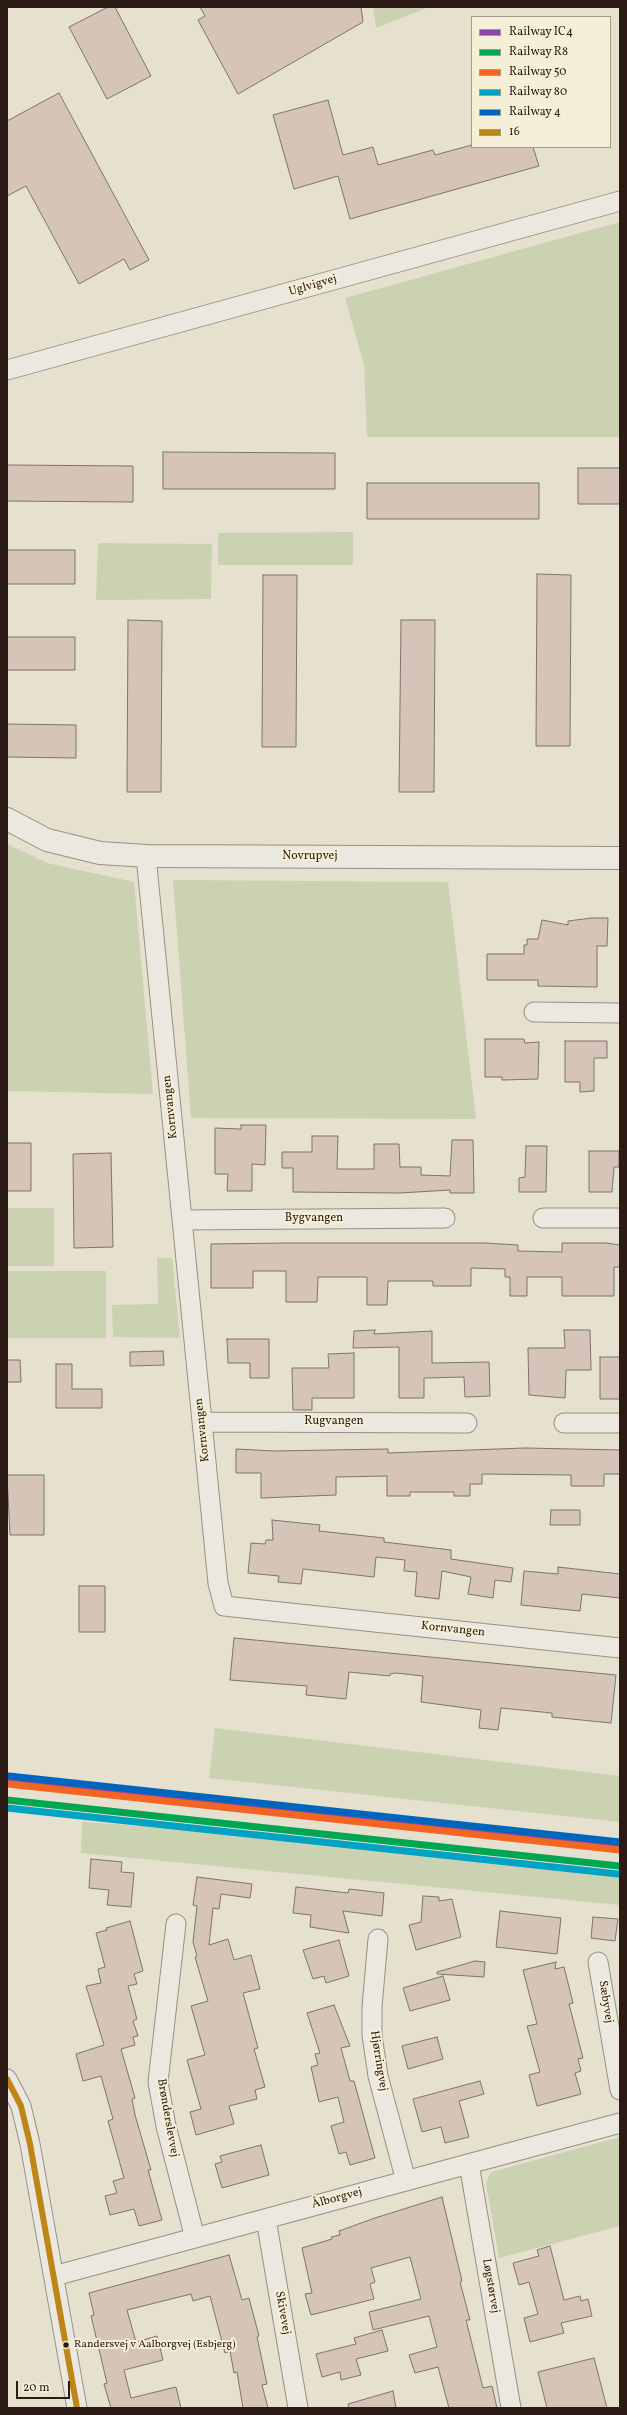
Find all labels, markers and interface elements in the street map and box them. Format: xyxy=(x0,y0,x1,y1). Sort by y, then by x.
legend xyxy=(471,16,611,148)
text: Railway IC4 xyxy=(509,24,573,40)
text: Railway R8 xyxy=(509,44,568,60)
text: Railway 50 xyxy=(509,64,567,80)
text: Railway 80 xyxy=(509,84,567,100)
text: Railway 4 xyxy=(509,104,561,120)
text: 16 xyxy=(509,124,520,140)
street label: Uglvigvej xyxy=(287,272,339,300)
street label: Novrupvej xyxy=(282,850,338,864)
street label: Kornvangen xyxy=(160,1074,182,1140)
street label: Bygvangen xyxy=(285,1212,343,1226)
street label: Kornvangen xyxy=(192,1397,214,1463)
street label: Rugvangen xyxy=(304,1415,364,1429)
street label: Kornvangen xyxy=(420,1619,486,1641)
street label: Sæbyvej xyxy=(595,1980,615,2024)
street label: Hjørringvej xyxy=(366,2030,390,2092)
street label: Brønderslevvej xyxy=(153,2078,181,2158)
street label: Ålborgvej xyxy=(310,2185,364,2213)
street label: Løgstørvej xyxy=(478,2258,502,2314)
street label: Skivevej xyxy=(271,2290,293,2336)
place label: Randersvej v Aalborgvej (Esbjerg) xyxy=(74,2338,235,2352)
marker: Randersvej v Aalborgvej (Esbjerg) xyxy=(61,2340,71,2350)
scale bar xyxy=(18,2373,72,2399)
text: 20 m xyxy=(23,2380,50,2396)

